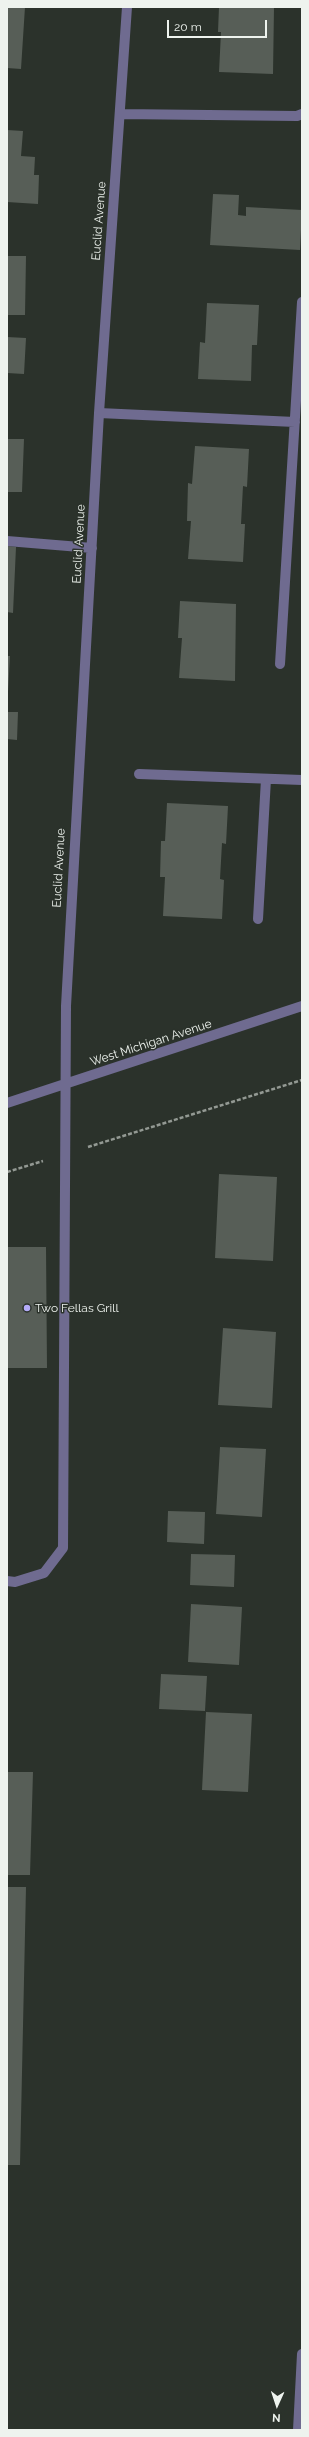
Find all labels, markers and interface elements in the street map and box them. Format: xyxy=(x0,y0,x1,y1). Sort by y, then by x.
scale bar xyxy=(169,12,269,38)
text: 20 m xyxy=(174,20,202,34)
street label: Euclid Avenue xyxy=(89,181,109,261)
street label: Euclid Avenue xyxy=(70,504,88,584)
street label: Euclid Avenue xyxy=(50,828,68,908)
street label: West Michigan Avenue xyxy=(88,1017,214,1069)
place label: Two Fellas Grill xyxy=(35,1301,119,1315)
marker: Two Fellas Grill xyxy=(22,1303,32,1313)
north arrow xyxy=(257,2385,297,2425)
text: N xyxy=(272,2411,281,2424)

